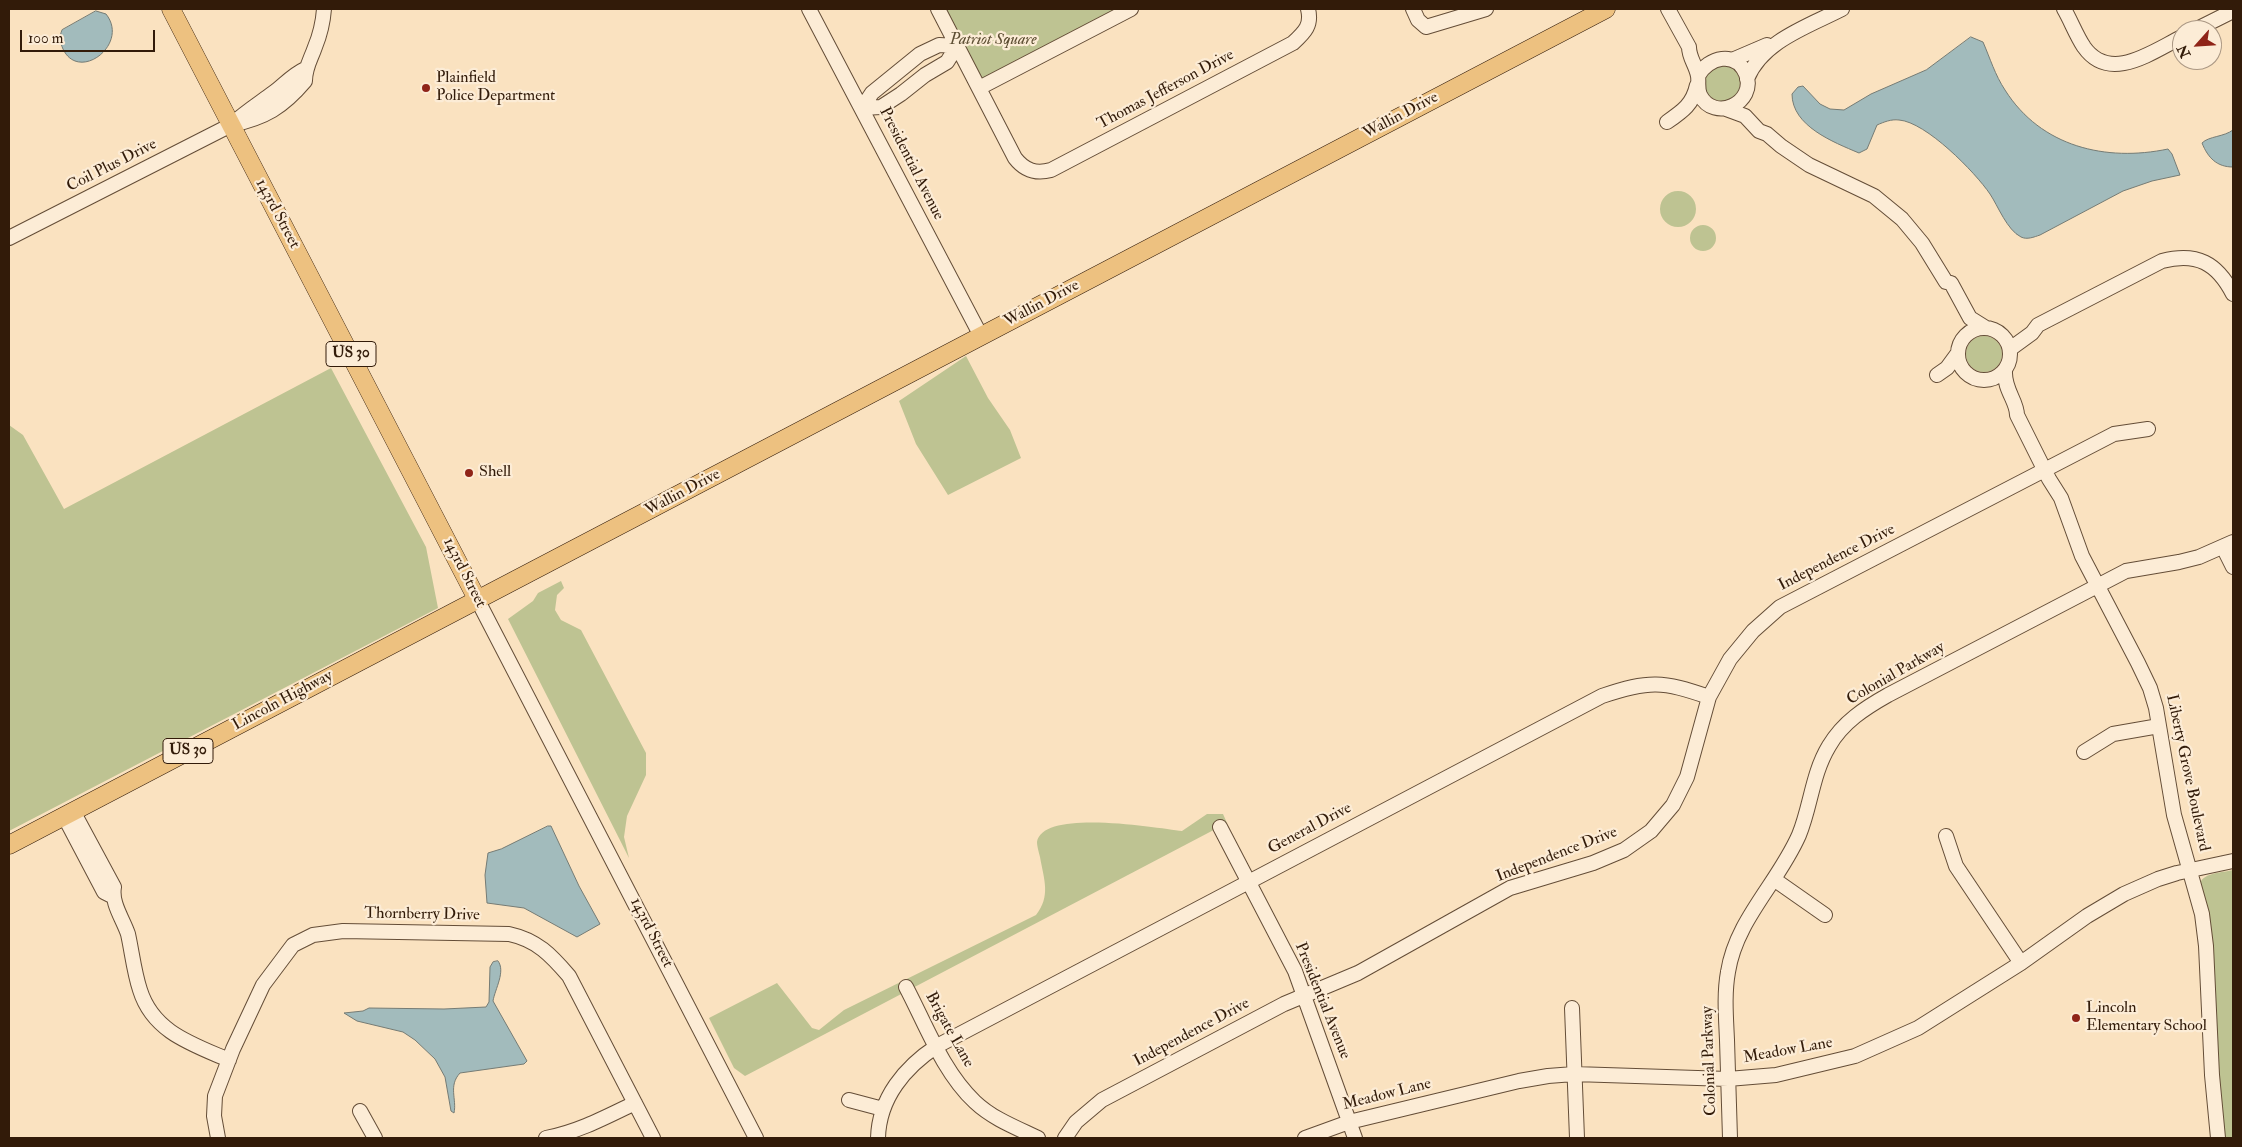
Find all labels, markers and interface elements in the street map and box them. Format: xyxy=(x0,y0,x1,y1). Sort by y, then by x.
scale bar xyxy=(22,20,158,52)
north arrow xyxy=(2172,20,2222,70)
text: 100 m xyxy=(28,29,63,48)
park label: Patriot Square xyxy=(949,31,1037,51)
text: N xyxy=(2174,42,2194,61)
street label: Thomas Jefferson Drive xyxy=(1094,46,1238,134)
place label: Plainfield Police Department xyxy=(436,69,555,107)
marker: Plainfield Police Department xyxy=(420,82,432,94)
street label: Wallin Drive xyxy=(1360,88,1442,144)
street label: Presidential Avenue xyxy=(874,104,948,224)
street label: Coil Plus Drive xyxy=(64,135,160,197)
street label: 143rd Street xyxy=(251,176,303,252)
street label: Wallin Drive xyxy=(1001,276,1083,332)
road number: US 30 xyxy=(326,342,376,366)
place label: Shell xyxy=(479,463,511,483)
street label: Wallin Drive xyxy=(642,465,724,521)
marker: Shell xyxy=(463,467,475,479)
street label: Independence Drive xyxy=(1776,520,1898,596)
street label: 143rd Street xyxy=(438,535,490,611)
street label: Colonial Parkway xyxy=(1844,638,1948,710)
street label: Lincoln Highway xyxy=(230,667,336,735)
street label: Liberty Grove Boulevard xyxy=(2161,693,2213,853)
road number: US 30 xyxy=(163,738,213,764)
street label: General Drive xyxy=(1265,799,1355,859)
street label: Independence Drive xyxy=(1494,823,1620,887)
street label: 143rd Street xyxy=(625,895,677,971)
street label: Thornberry Drive xyxy=(364,904,480,926)
street label: Presidential Avenue xyxy=(1290,940,1354,1062)
street label: Brigate Lane xyxy=(920,989,978,1071)
street label: Independence Drive xyxy=(1131,994,1253,1072)
place label: Lincoln Elementary School xyxy=(2086,999,2207,1037)
street label: Colonial Parkway xyxy=(1698,1006,1722,1116)
marker: Lincoln Elementary School xyxy=(2070,1012,2082,1024)
street label: Meadow Lane xyxy=(1742,1034,1834,1068)
street label: Meadow Lane xyxy=(1341,1075,1433,1115)

